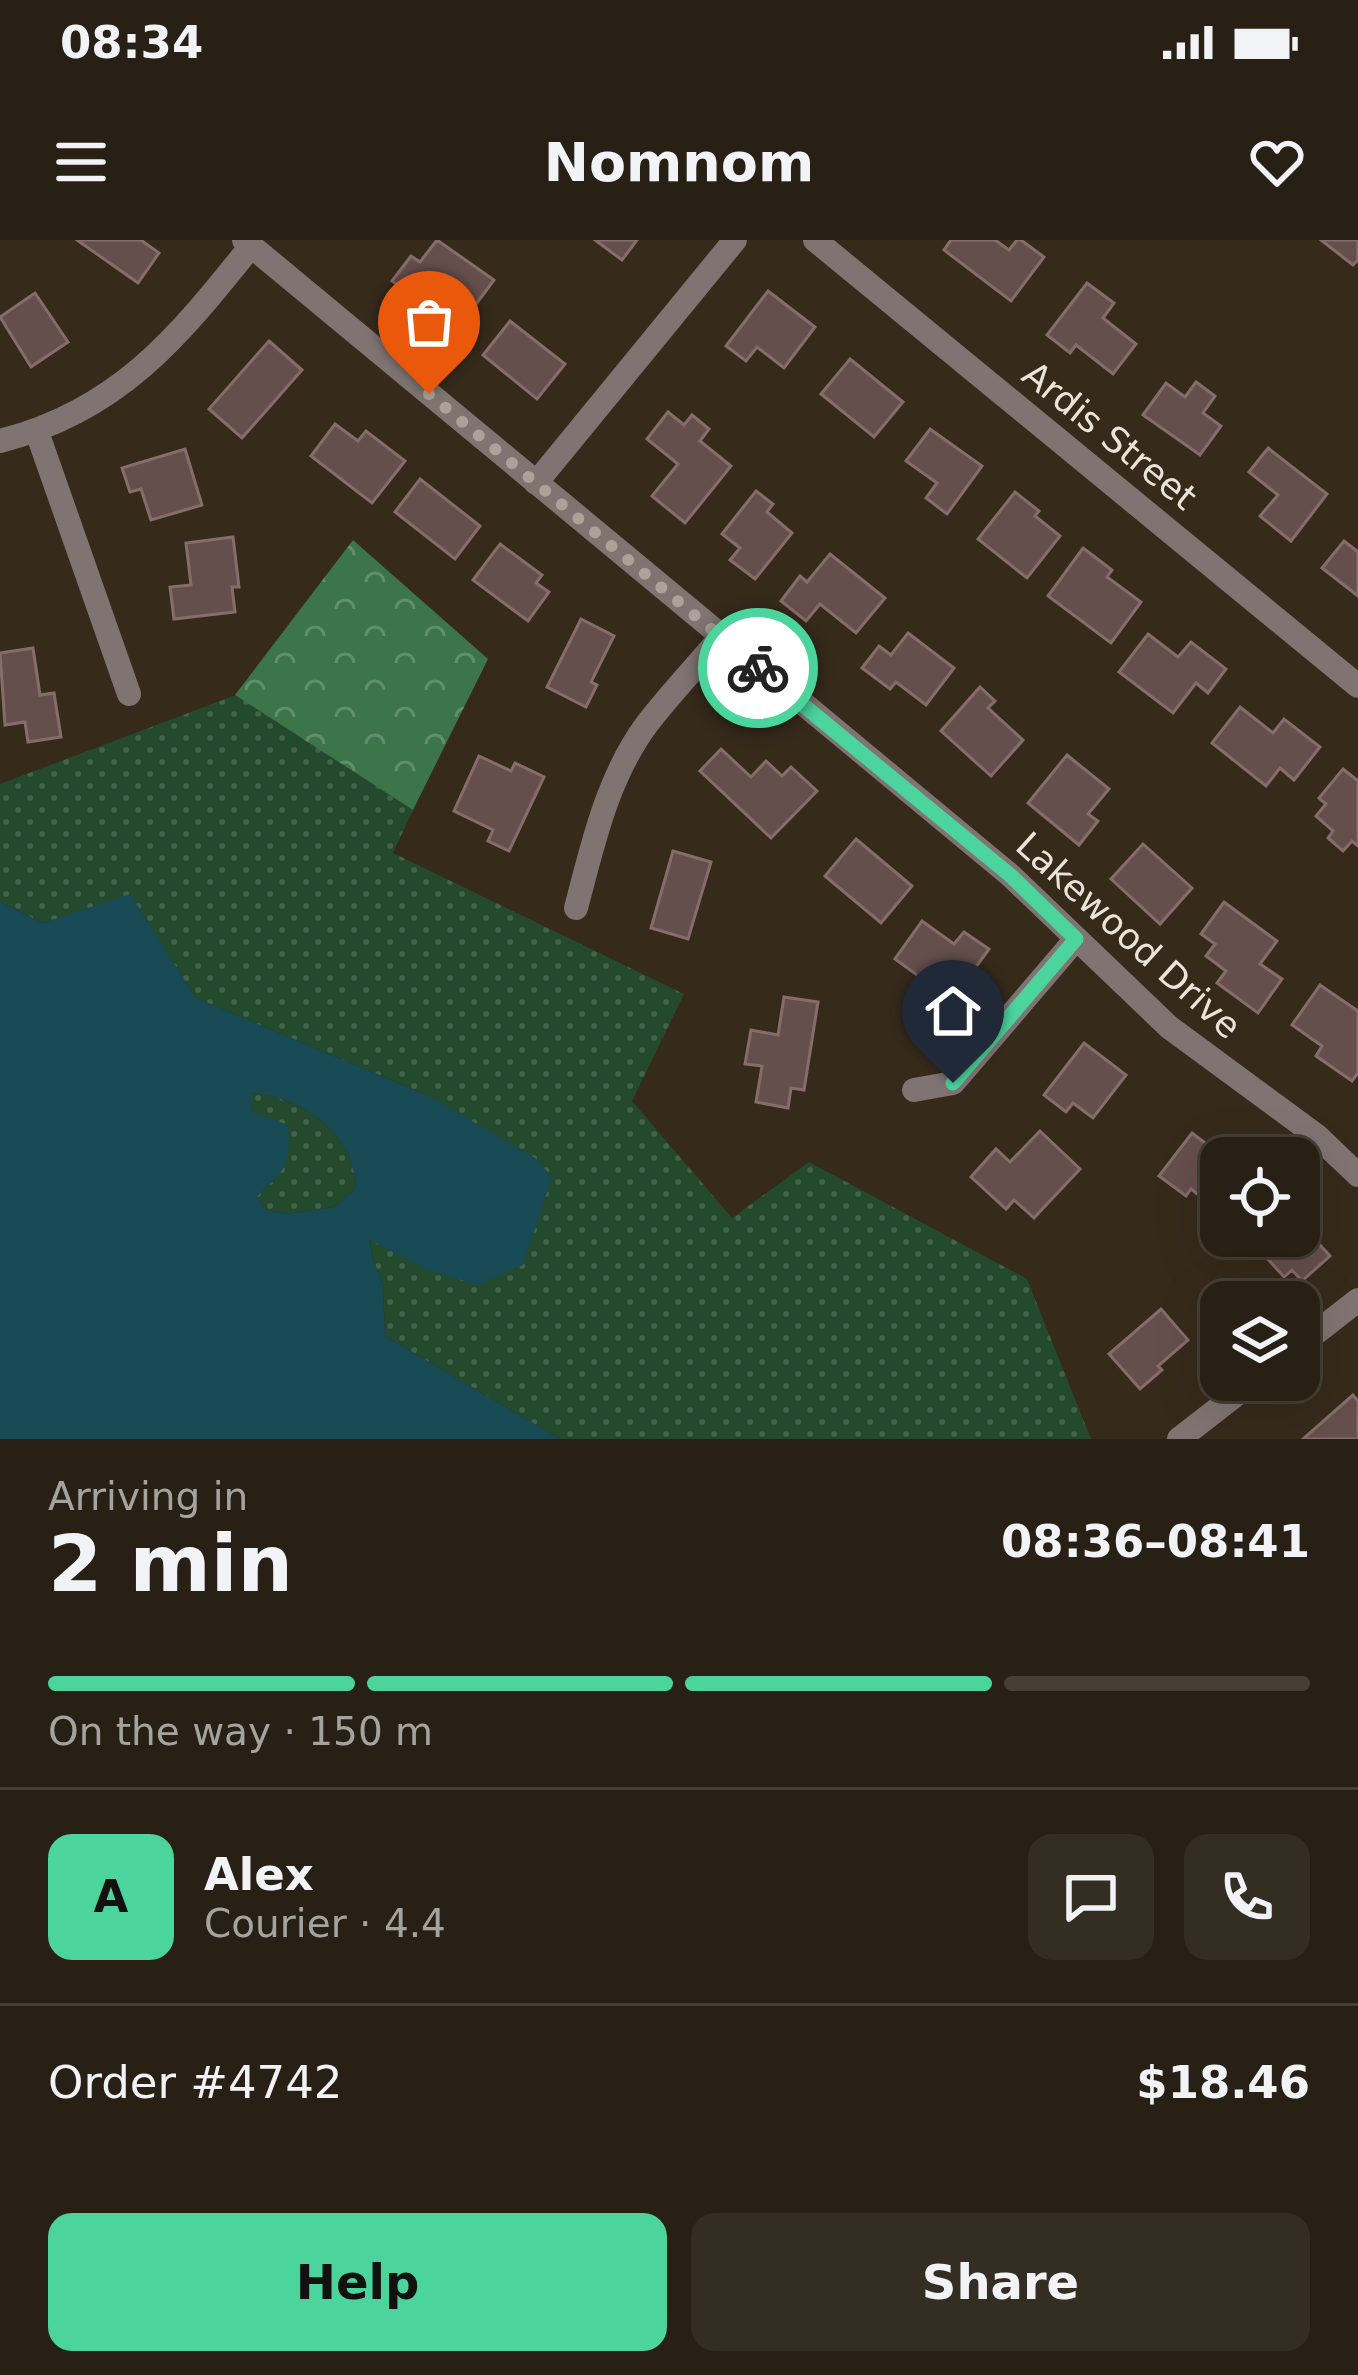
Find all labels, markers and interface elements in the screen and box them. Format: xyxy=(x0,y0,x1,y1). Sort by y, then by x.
text: 08:34 xyxy=(60,16,203,69)
icon: menu xyxy=(48,129,114,195)
icon: heart xyxy=(1244,129,1310,195)
text: Nomnom xyxy=(544,131,814,194)
pin xyxy=(378,271,480,394)
icon: bag xyxy=(396,289,462,355)
street label: Ardis Street xyxy=(1015,353,1205,518)
courier xyxy=(698,608,818,728)
icon: bike xyxy=(725,635,791,701)
street label: Lakewood Drive xyxy=(1008,824,1249,1047)
pin xyxy=(902,960,1004,1083)
icon: home xyxy=(920,978,986,1044)
map controls xyxy=(1200,1137,1320,1401)
button: locate xyxy=(1200,1137,1320,1257)
button: layers xyxy=(1200,1281,1320,1401)
text: Arriving in xyxy=(48,1474,248,1519)
text: 08:36–08:41 xyxy=(1001,1515,1310,1568)
text: 2 min xyxy=(48,1519,293,1609)
text: On the way · 150 m xyxy=(48,1709,433,1754)
button: chat xyxy=(1028,1834,1154,1960)
button: phone xyxy=(1184,1834,1310,1960)
text: Alex xyxy=(204,1848,314,1901)
text: A xyxy=(94,1870,128,1923)
text: Courier · 4.4 xyxy=(204,1901,446,1946)
text: Order #4742 xyxy=(48,2056,342,2109)
text: $18.46 xyxy=(1136,2056,1310,2109)
button: Help xyxy=(48,2213,667,2351)
button: Share xyxy=(691,2213,1310,2351)

